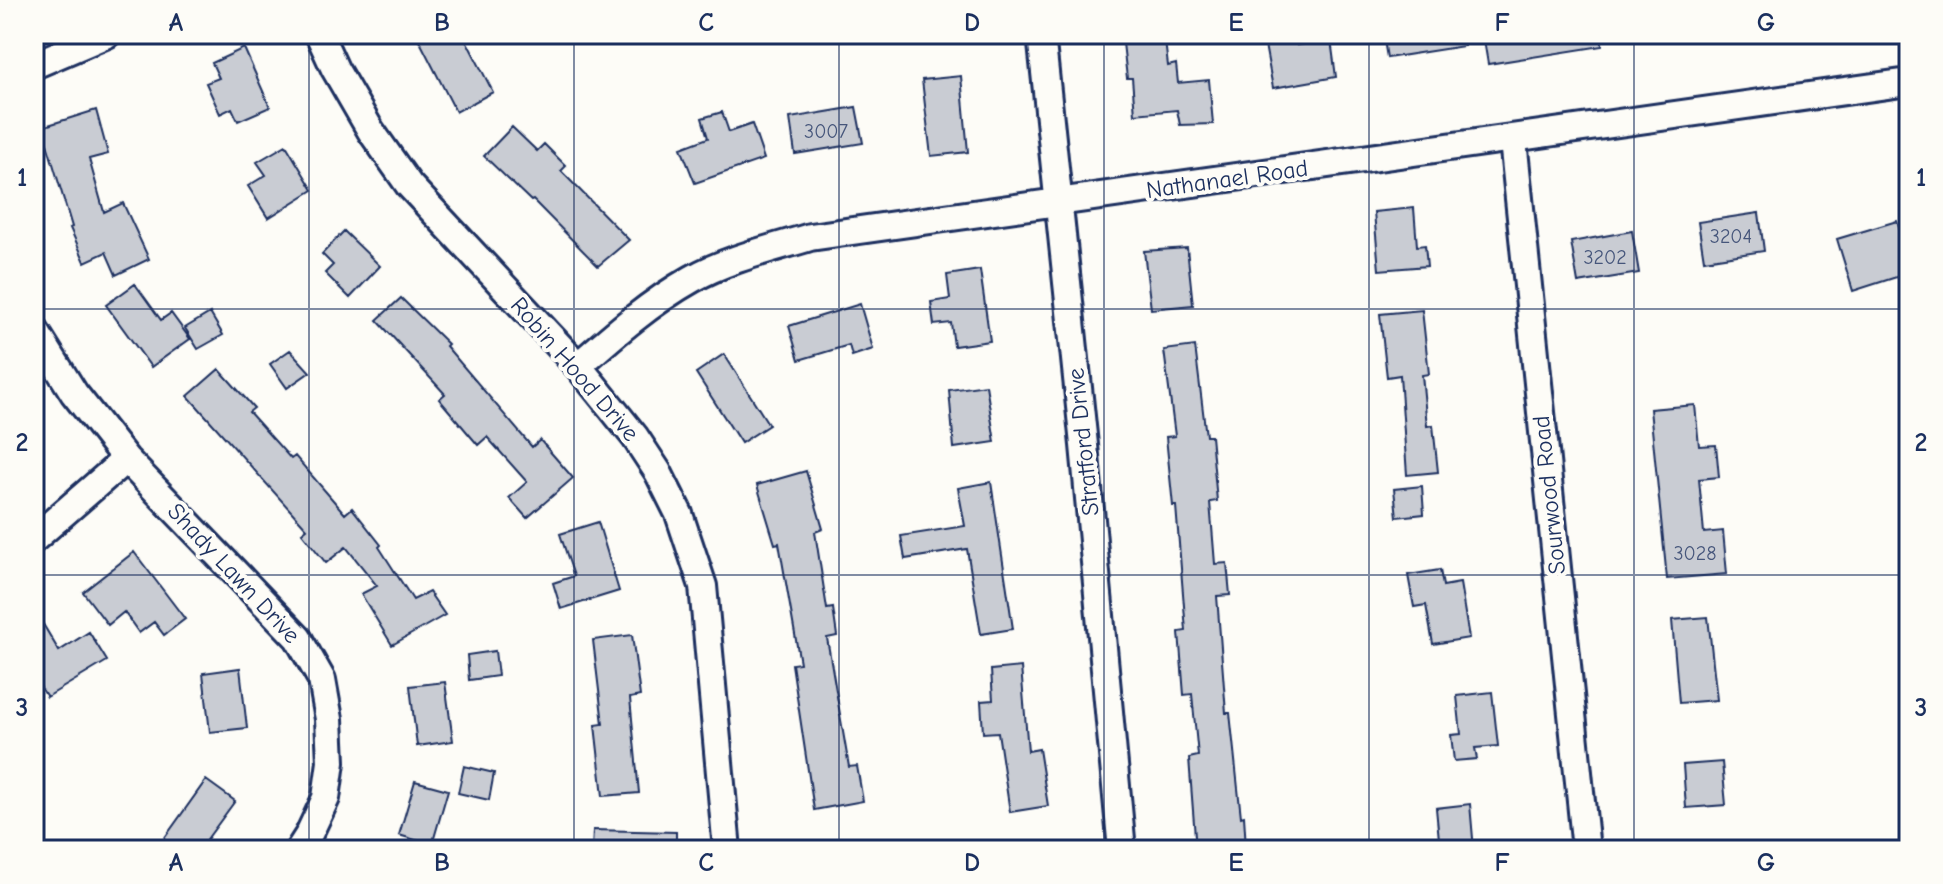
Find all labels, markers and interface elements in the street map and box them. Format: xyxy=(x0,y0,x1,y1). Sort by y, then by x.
text: A xyxy=(169,8,184,38)
text: B xyxy=(434,8,450,38)
text: C xyxy=(698,8,714,38)
text: D xyxy=(964,8,980,38)
text: E xyxy=(1228,8,1244,38)
text: F xyxy=(1494,8,1510,38)
text: G xyxy=(1757,8,1775,38)
house number: 3007 xyxy=(804,120,849,143)
street label: Nathanael Road xyxy=(1144,154,1310,204)
text: 1 xyxy=(17,163,27,193)
text: 1 xyxy=(1916,163,1926,193)
house number: 3204 xyxy=(1710,225,1752,248)
house number: 3202 xyxy=(1583,246,1627,269)
street label: Robin Hood Drive xyxy=(505,291,645,447)
street label: Stratford Drive xyxy=(1061,367,1105,517)
street label: Sourwood Road xyxy=(1527,414,1571,576)
text: 2 xyxy=(16,428,28,458)
text: 2 xyxy=(1915,428,1927,458)
street label: Shady Lawn Drive xyxy=(162,497,306,649)
house number: 3028 xyxy=(1673,542,1717,565)
text: 3 xyxy=(16,693,28,723)
text: 3 xyxy=(1915,693,1927,723)
text: A xyxy=(169,848,184,878)
text: B xyxy=(434,848,450,878)
text: C xyxy=(698,848,714,878)
text: D xyxy=(964,848,980,878)
text: E xyxy=(1228,848,1244,878)
text: F xyxy=(1494,848,1510,878)
text: G xyxy=(1757,848,1775,878)

